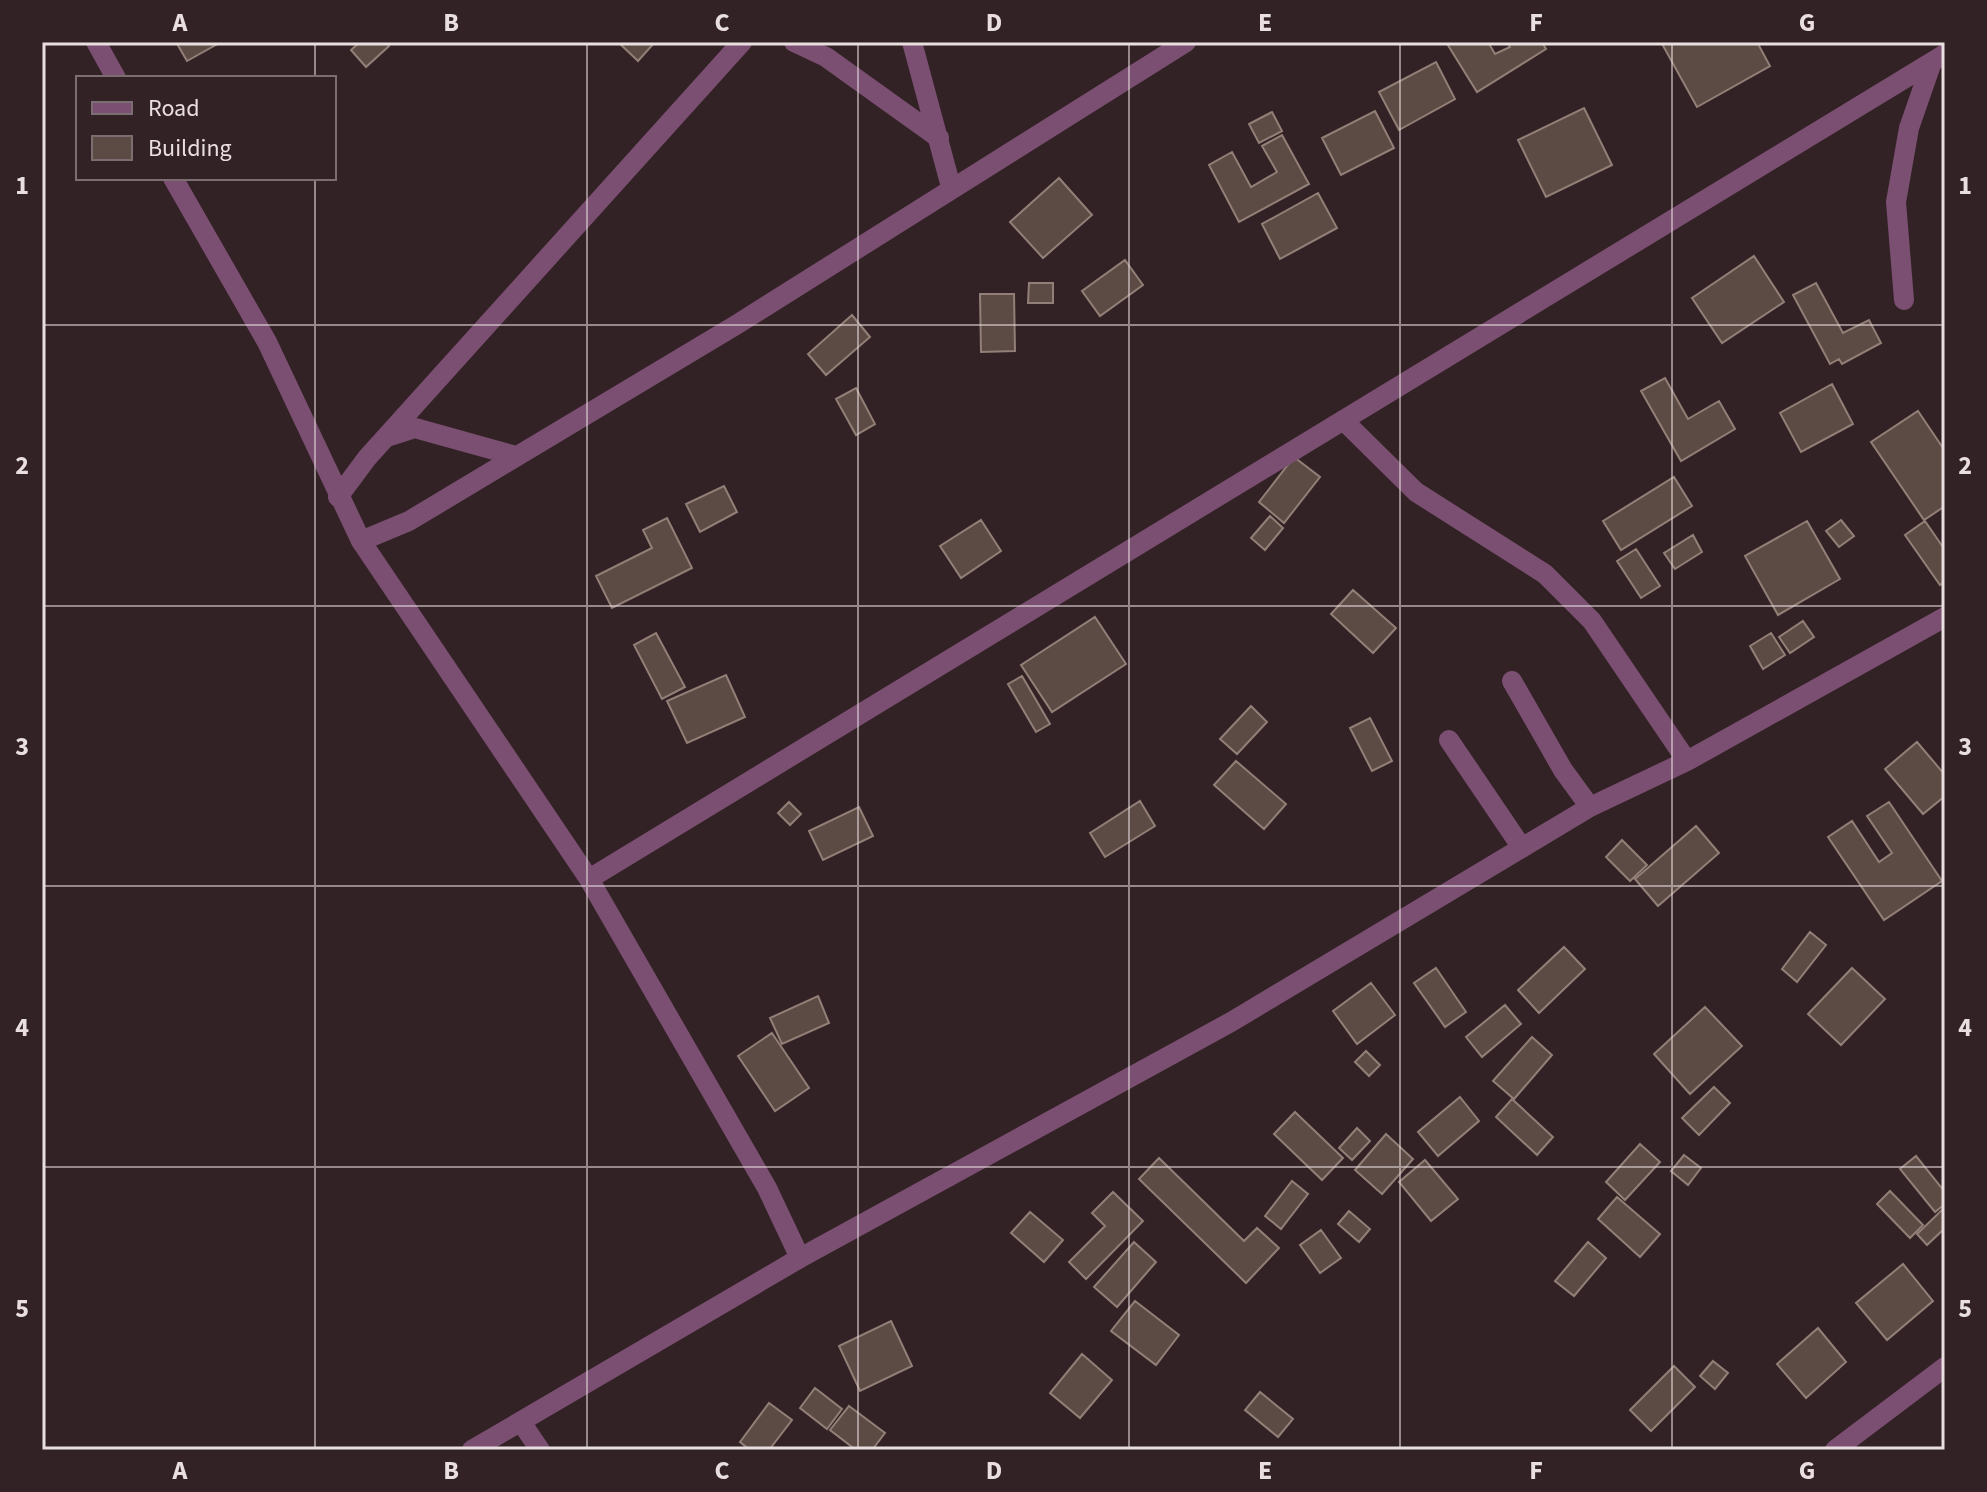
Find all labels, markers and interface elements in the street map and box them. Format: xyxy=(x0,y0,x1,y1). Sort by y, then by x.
text: A xyxy=(172,4,189,41)
text: B xyxy=(443,4,459,41)
text: C xyxy=(714,4,730,41)
text: D xyxy=(986,4,1002,41)
text: E xyxy=(1258,4,1272,41)
text: F xyxy=(1529,4,1543,41)
text: G xyxy=(1799,4,1815,41)
legend xyxy=(76,76,336,180)
text: Road xyxy=(148,91,200,126)
text: Building xyxy=(148,131,232,166)
text: 1 xyxy=(15,167,29,204)
text: 1 xyxy=(1958,167,1972,204)
text: 2 xyxy=(15,447,29,484)
text: 2 xyxy=(1958,447,1972,484)
text: 3 xyxy=(15,728,29,765)
text: 3 xyxy=(1958,728,1972,765)
text: 4 xyxy=(15,1009,29,1046)
text: 4 xyxy=(1958,1009,1972,1046)
text: 5 xyxy=(15,1290,29,1327)
text: 5 xyxy=(1958,1290,1972,1327)
text: A xyxy=(172,1452,189,1489)
text: B xyxy=(443,1452,459,1489)
text: C xyxy=(714,1452,730,1489)
text: D xyxy=(986,1452,1002,1489)
text: E xyxy=(1258,1452,1272,1489)
text: F xyxy=(1529,1452,1543,1489)
text: G xyxy=(1799,1452,1815,1489)

